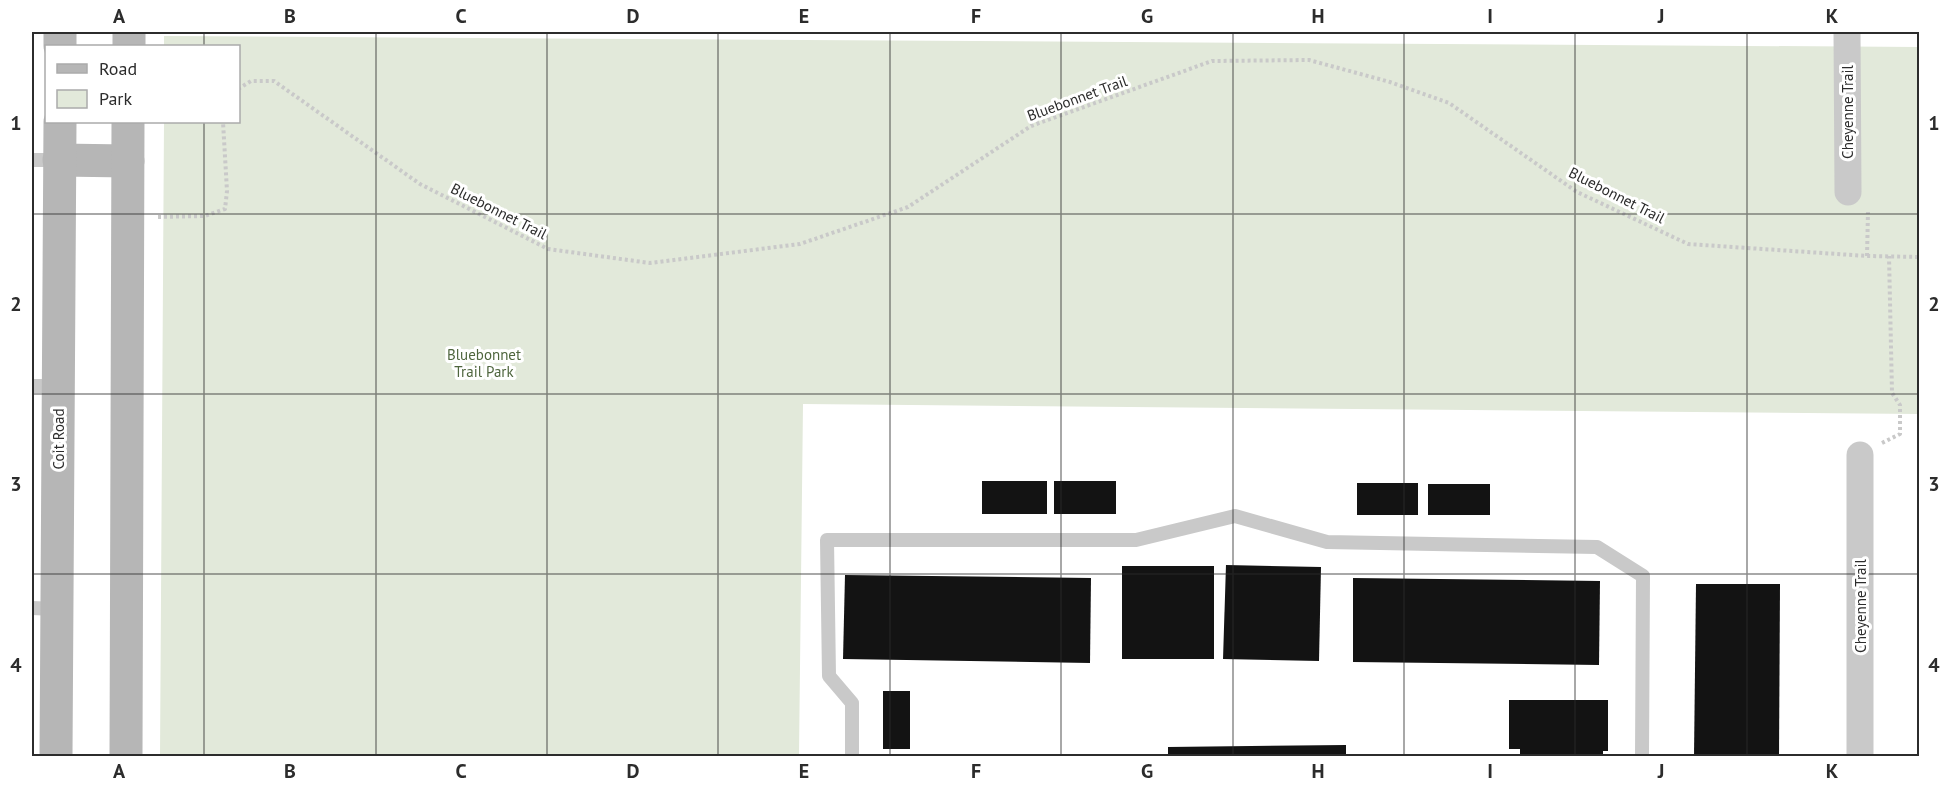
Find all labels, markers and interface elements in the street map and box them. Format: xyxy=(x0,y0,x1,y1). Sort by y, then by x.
text: A xyxy=(113,3,126,29)
text: B xyxy=(284,3,296,29)
text: C xyxy=(455,3,467,29)
text: D xyxy=(627,3,640,29)
text: E xyxy=(799,3,809,29)
text: F xyxy=(971,3,981,29)
text: G xyxy=(1141,3,1153,29)
text: H xyxy=(1311,3,1325,29)
text: I xyxy=(1487,3,1493,29)
text: J xyxy=(1657,3,1664,29)
text: K xyxy=(1826,3,1839,29)
legend xyxy=(45,45,240,123)
text: Road xyxy=(99,57,137,80)
street label: Cheyenne Trail xyxy=(1838,65,1857,159)
street label: Bluebonnet Trail xyxy=(1024,71,1130,125)
text: Park xyxy=(99,87,132,110)
text: 1 xyxy=(10,110,22,136)
text: 1 xyxy=(1928,110,1940,136)
street label: Bluebonnet Trail xyxy=(1566,163,1669,228)
street label: Bluebonnet Trail xyxy=(448,179,551,244)
text: 2 xyxy=(10,291,22,317)
text: 2 xyxy=(1928,291,1940,317)
park label: Bluebonnet Trail Park xyxy=(447,345,521,381)
street label: Coit Road xyxy=(49,409,68,469)
text: 3 xyxy=(10,471,22,497)
text: 3 xyxy=(1928,471,1940,497)
street label: Cheyenne Trail xyxy=(1851,559,1870,653)
text: 4 xyxy=(10,652,22,678)
text: 4 xyxy=(1928,652,1940,678)
text: A xyxy=(113,758,126,784)
text: B xyxy=(284,758,296,784)
text: C xyxy=(455,758,467,784)
text: D xyxy=(627,758,640,784)
text: E xyxy=(799,758,809,784)
text: F xyxy=(971,758,981,784)
text: G xyxy=(1141,758,1153,784)
text: H xyxy=(1311,758,1325,784)
text: I xyxy=(1487,758,1493,784)
text: J xyxy=(1657,758,1664,784)
text: K xyxy=(1826,758,1839,784)

